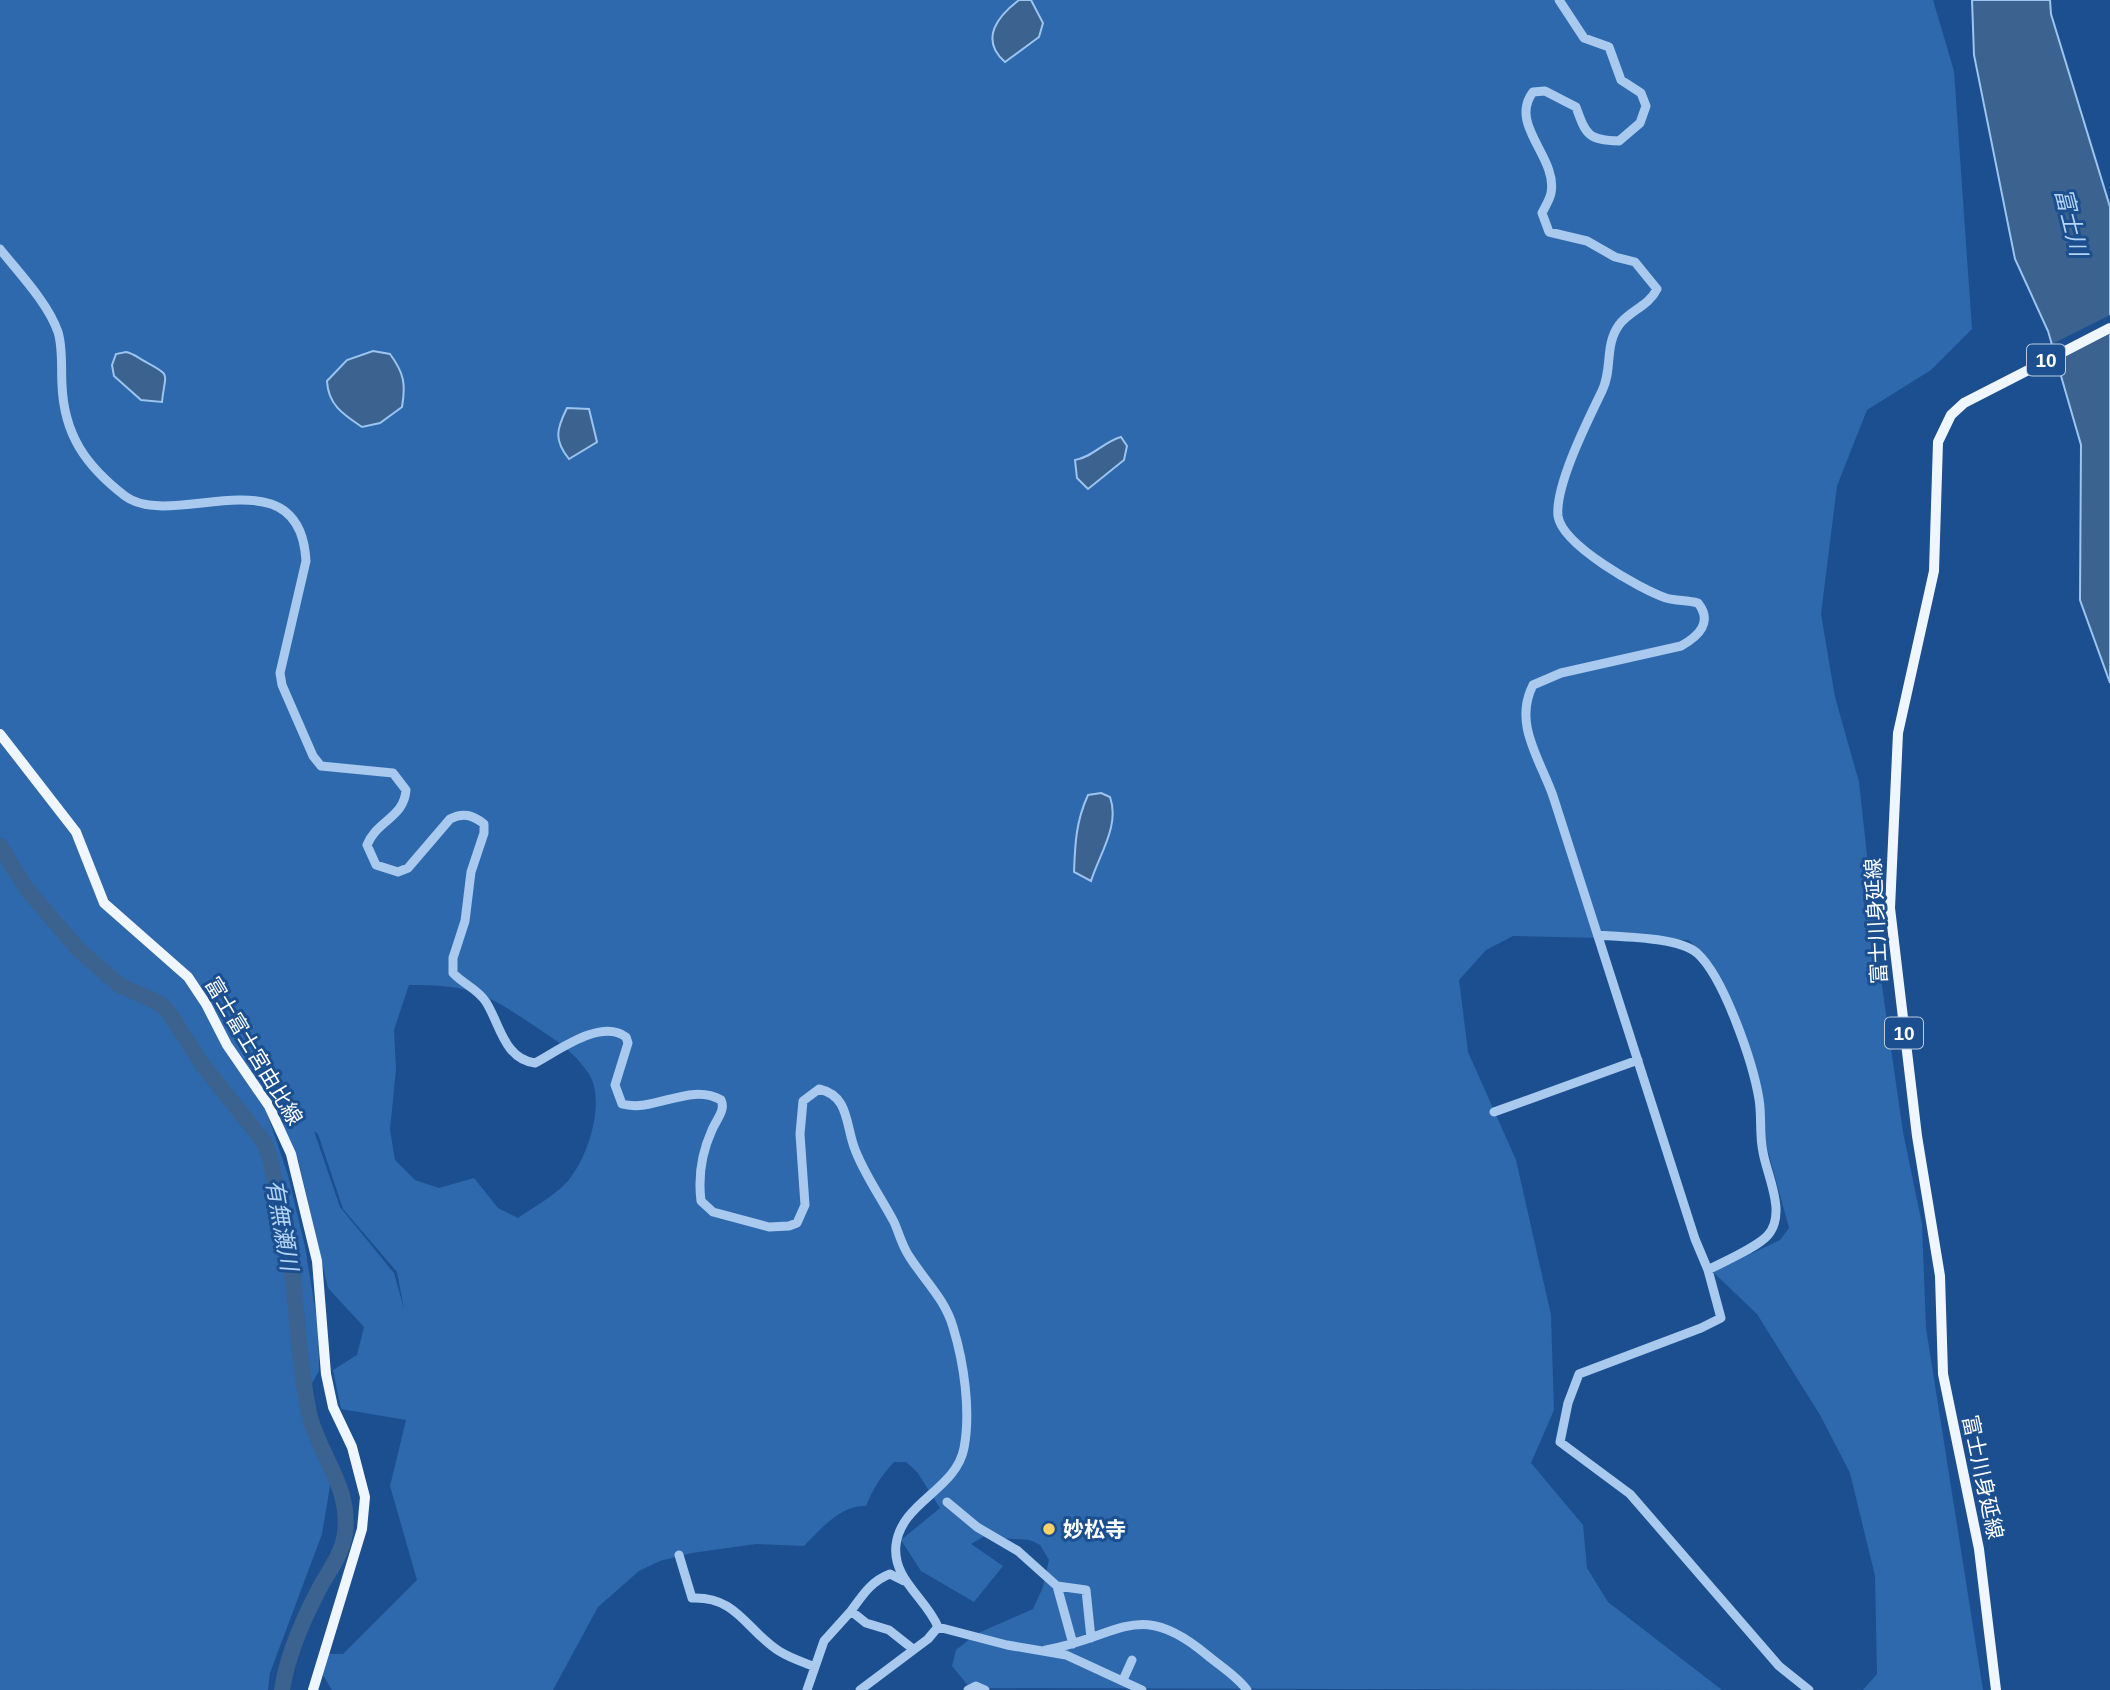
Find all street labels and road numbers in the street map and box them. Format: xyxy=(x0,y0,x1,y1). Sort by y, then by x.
road number: 10 xyxy=(2027,344,2065,376)
street label: 富士川身延線 xyxy=(1861,857,1891,985)
street label: 富士富士宮由比線 xyxy=(201,973,307,1129)
road number: 10 xyxy=(1885,1018,1923,1049)
street label: 富士川身延線 xyxy=(1959,1413,2007,1541)

